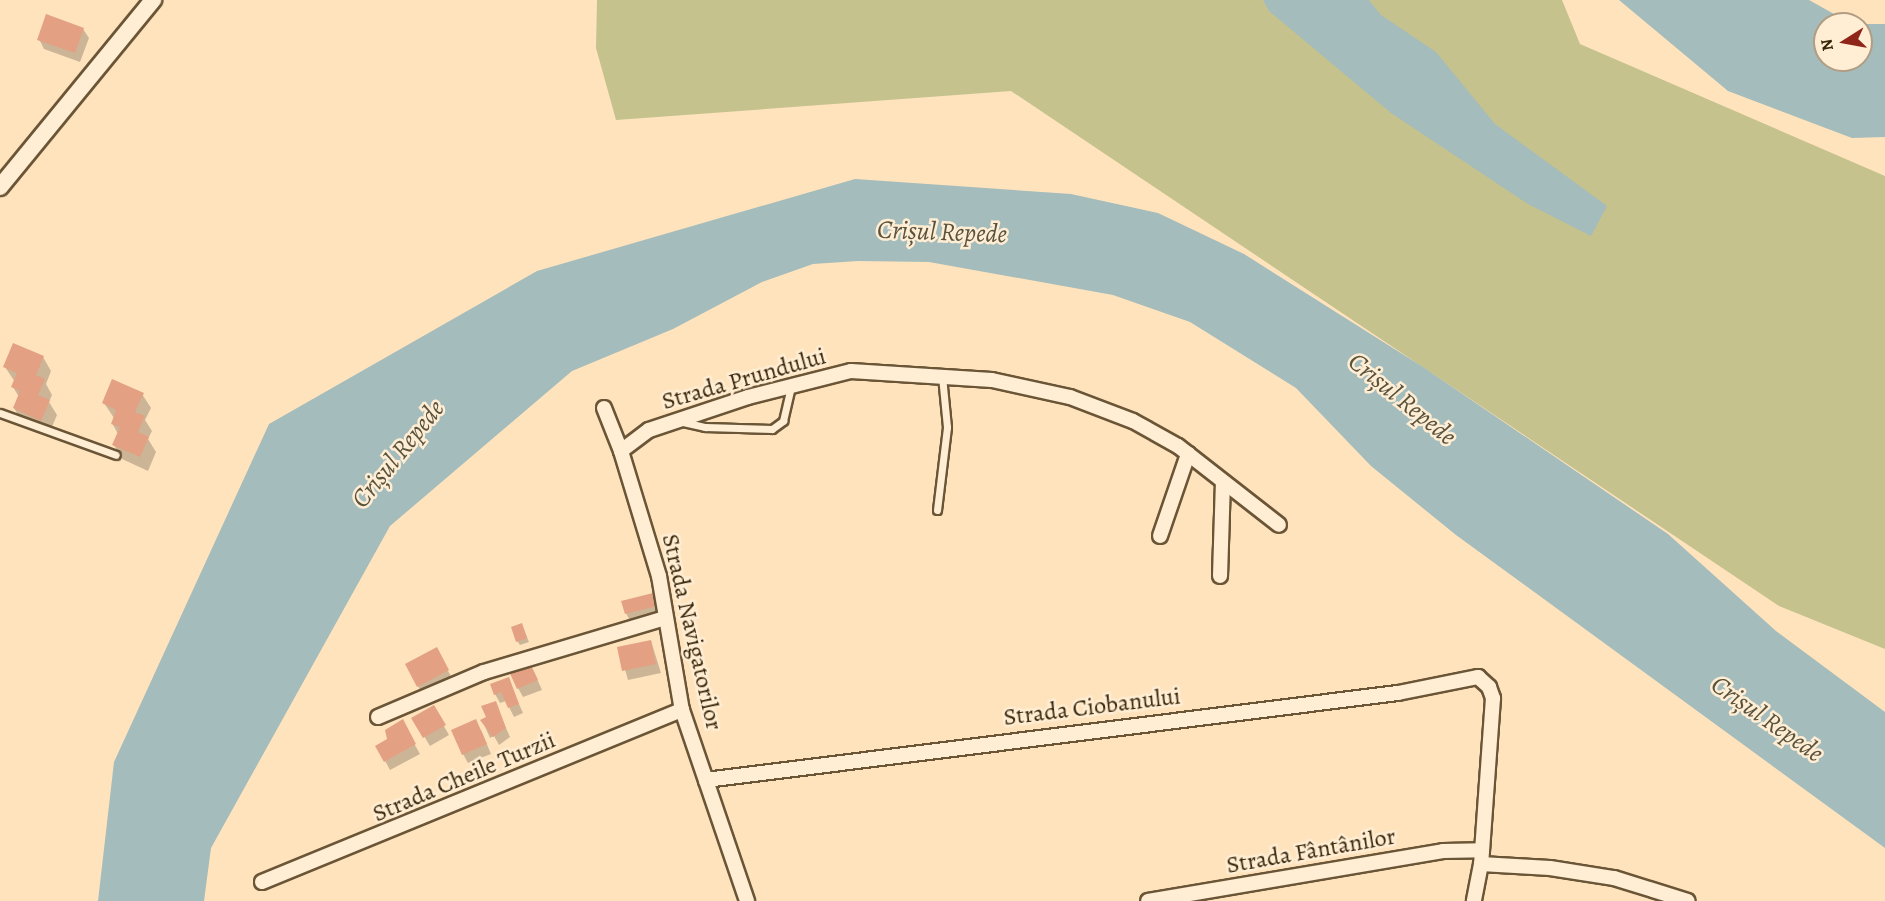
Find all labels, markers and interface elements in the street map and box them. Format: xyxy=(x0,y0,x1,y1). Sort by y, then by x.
north arrow xyxy=(1813,12,1873,72)
text: N xyxy=(1815,37,1839,53)
water label: Crișul Repede xyxy=(877,214,1007,250)
street label: Strada Prundului xyxy=(659,342,829,416)
water label: Crișul Repede xyxy=(1342,346,1462,452)
water label: Crișul Repede xyxy=(345,394,451,514)
street label: Strada Navigatorilor xyxy=(655,531,729,733)
water label: Crișul Repede xyxy=(1705,669,1829,769)
street label: Strada Ciobanului xyxy=(1002,682,1182,732)
street label: Strada Cheile Turzii xyxy=(368,726,560,828)
street label: Strada Fântânilor xyxy=(1224,822,1398,880)

